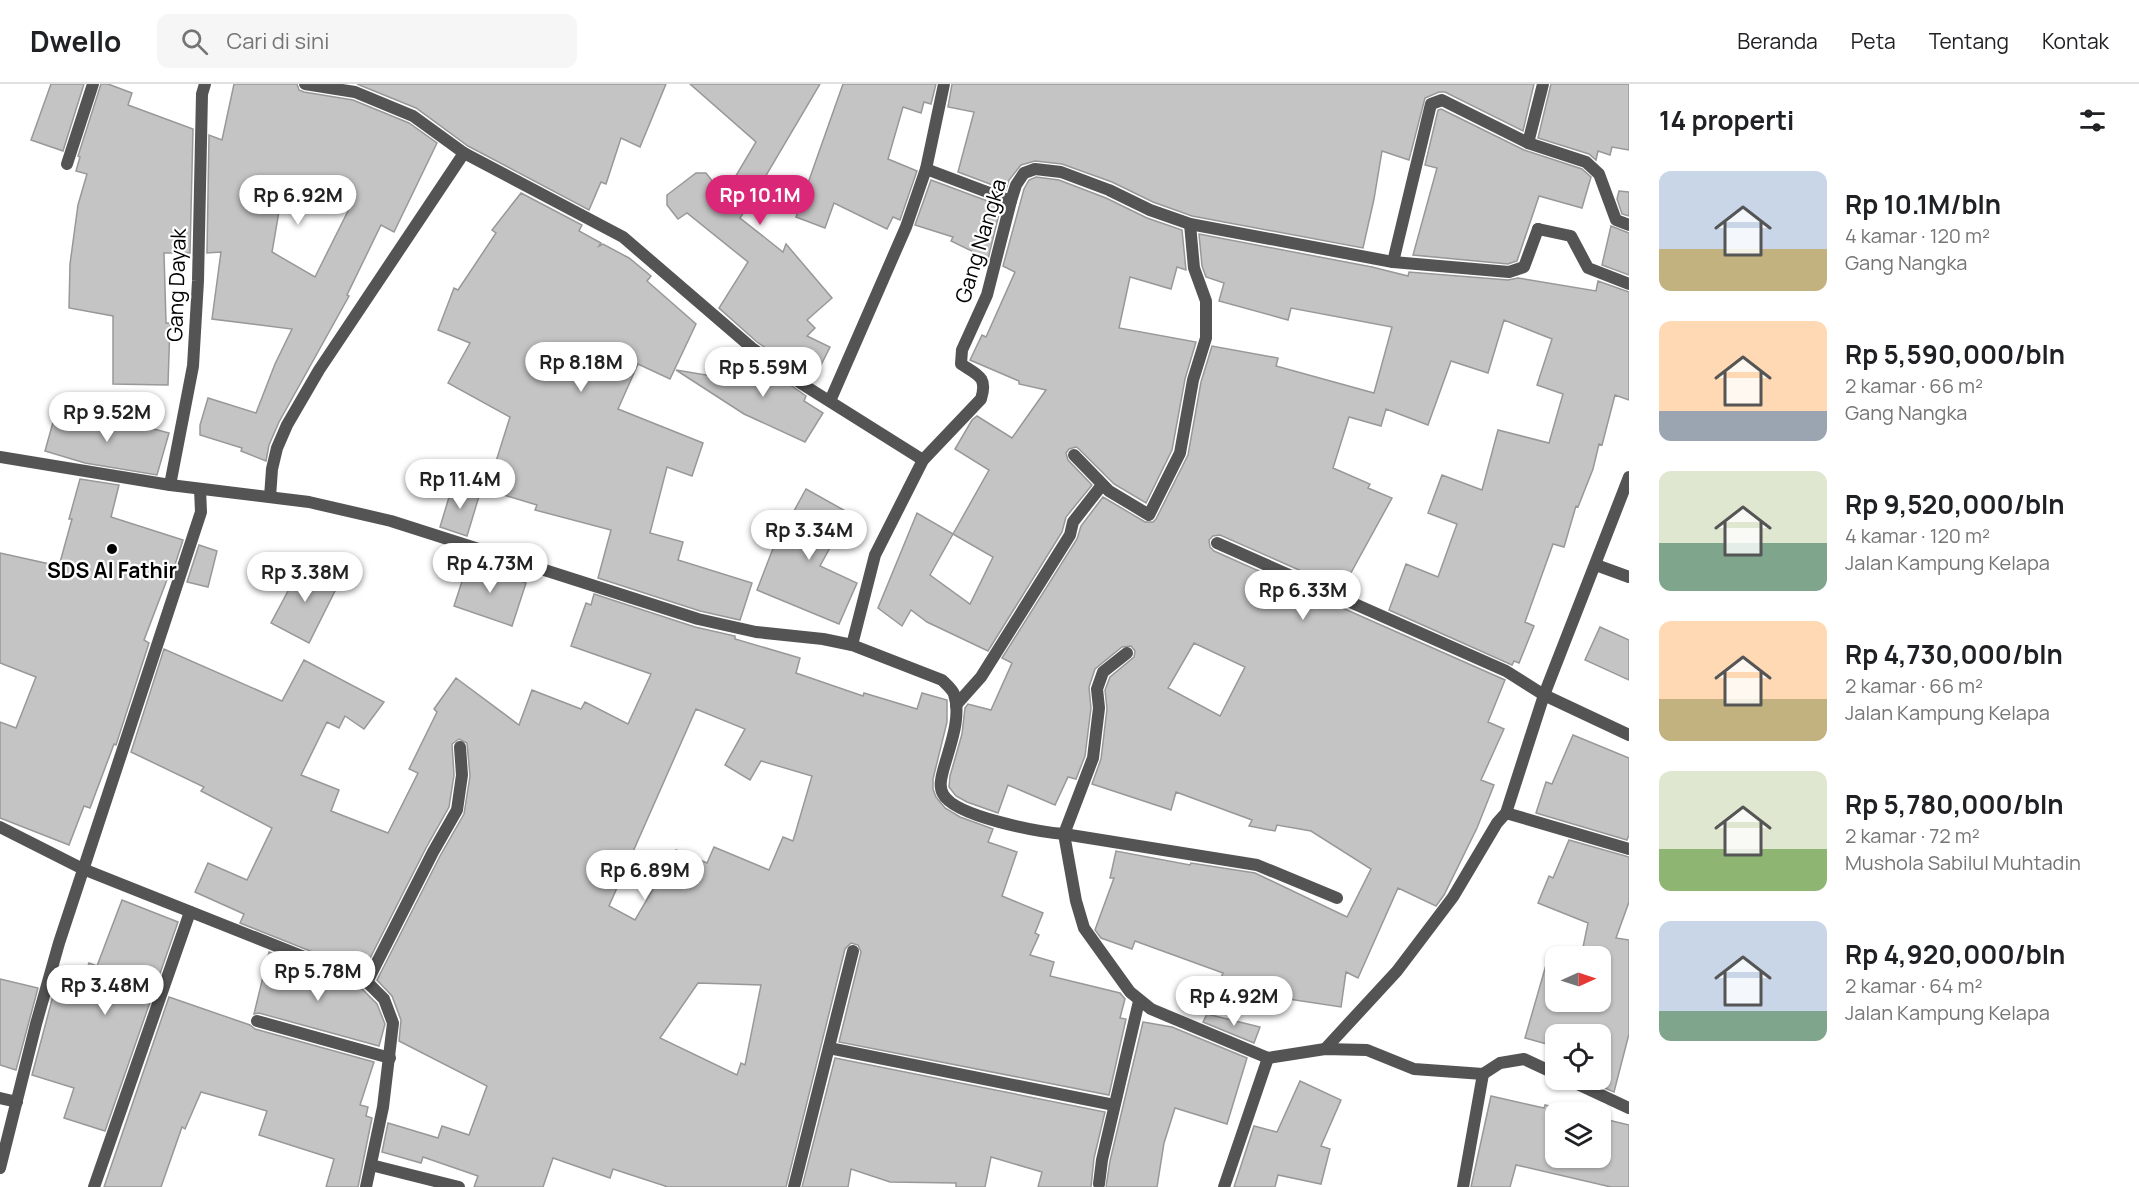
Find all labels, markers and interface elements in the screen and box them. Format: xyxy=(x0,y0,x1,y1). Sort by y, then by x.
search box xyxy=(157,14,577,68)
text: Dwello xyxy=(30,22,121,60)
icon: search xyxy=(178,25,211,58)
text: Cari di sini xyxy=(226,26,329,56)
text: Beranda xyxy=(1737,27,1818,55)
text: Peta xyxy=(1851,27,1896,55)
text: Tentang xyxy=(1929,27,2009,55)
text: Kontak xyxy=(2042,27,2109,55)
text: 14 properti xyxy=(1659,102,1794,138)
icon: filters xyxy=(2076,104,2109,137)
pin: Rp 6.92M xyxy=(236,175,360,226)
pin: Rp 10.1M xyxy=(698,175,822,226)
street label: Gang Nangka xyxy=(948,175,1012,306)
text: Rp 6.92M xyxy=(253,181,343,208)
text: Rp 10.1M xyxy=(720,181,800,208)
text: Rp 10.1M/bln xyxy=(1845,186,2001,222)
icon: home xyxy=(1707,195,1779,267)
text: 4 kamar · 120 m² xyxy=(1845,222,1990,249)
street label: Gang Dayak xyxy=(160,227,192,342)
text: Gang Nangka xyxy=(1845,249,1967,276)
text: Rp 5,590,000/bln xyxy=(1845,336,2065,372)
pin: Rp 8.18M xyxy=(519,342,643,393)
icon: home xyxy=(1707,345,1779,417)
pin: Rp 5.59M xyxy=(701,347,825,398)
text: Rp 8.18M xyxy=(539,348,623,375)
text: Rp 5.59M xyxy=(719,353,807,380)
text: 2 kamar · 66 m² xyxy=(1845,372,1983,399)
pin: Rp 9.52M xyxy=(45,392,169,443)
text: Rp 9.52M xyxy=(63,398,151,425)
text: Gang Nangka xyxy=(1845,399,1967,426)
pin: Rp 11.4M xyxy=(398,459,522,510)
text: Rp 11.4M xyxy=(419,465,501,492)
text: Rp 9,520,000/bln xyxy=(1845,486,2065,522)
icon: home xyxy=(1707,495,1779,567)
pin: Rp 3.34M xyxy=(747,510,871,561)
text: Rp 3.34M xyxy=(765,516,853,543)
text: 4 kamar · 120 m² xyxy=(1845,522,1990,549)
marker: SDS Al Fathir xyxy=(105,542,119,556)
pin: Rp 4.73M xyxy=(428,543,552,594)
text: Rp 4.73M xyxy=(447,549,533,576)
text: Jalan Kampung Kelapa xyxy=(1845,549,2050,576)
pin: Rp 3.38M xyxy=(243,552,367,603)
place label: SDS Al Fathir xyxy=(47,556,177,584)
text: Rp 3.38M xyxy=(261,558,349,585)
pin: Rp 6.33M xyxy=(1241,570,1365,621)
text: Rp 6.33M xyxy=(1259,576,1347,603)
text: Rp 4,730,000/bln xyxy=(1845,636,2063,672)
icon: home xyxy=(1707,645,1779,717)
text: 2 kamar · 66 m² xyxy=(1845,672,1983,699)
text: Jalan Kampung Kelapa xyxy=(1845,699,2050,726)
text: Rp 5,780,000/bln xyxy=(1845,786,2063,822)
icon: home xyxy=(1707,795,1779,867)
text: 2 kamar · 72 m² xyxy=(1845,822,1980,849)
text: Mushola Sabilul Muhtadin xyxy=(1845,849,2081,876)
pin: Rp 6.89M xyxy=(583,850,707,901)
text: Rp 6.89M xyxy=(600,856,690,883)
text: Rp 4,920,000/bln xyxy=(1845,936,2065,972)
icon: home xyxy=(1707,945,1779,1017)
north arrow xyxy=(1545,946,1611,1012)
map controls xyxy=(1545,946,1611,1168)
pin: Rp 5.78M xyxy=(256,951,380,1002)
text: Rp 5.78M xyxy=(274,957,362,984)
pin: Rp 3.48M xyxy=(43,965,167,1016)
text: Rp 3.48M xyxy=(61,971,149,998)
text: 2 kamar · 64 m² xyxy=(1845,972,1982,999)
pin: Rp 4.92M xyxy=(1172,976,1296,1027)
text: Rp 4.92M xyxy=(1190,982,1278,1009)
text: Jalan Kampung Kelapa xyxy=(1845,999,2050,1026)
button: locate xyxy=(1545,1024,1611,1090)
button: layers xyxy=(1545,1102,1611,1168)

